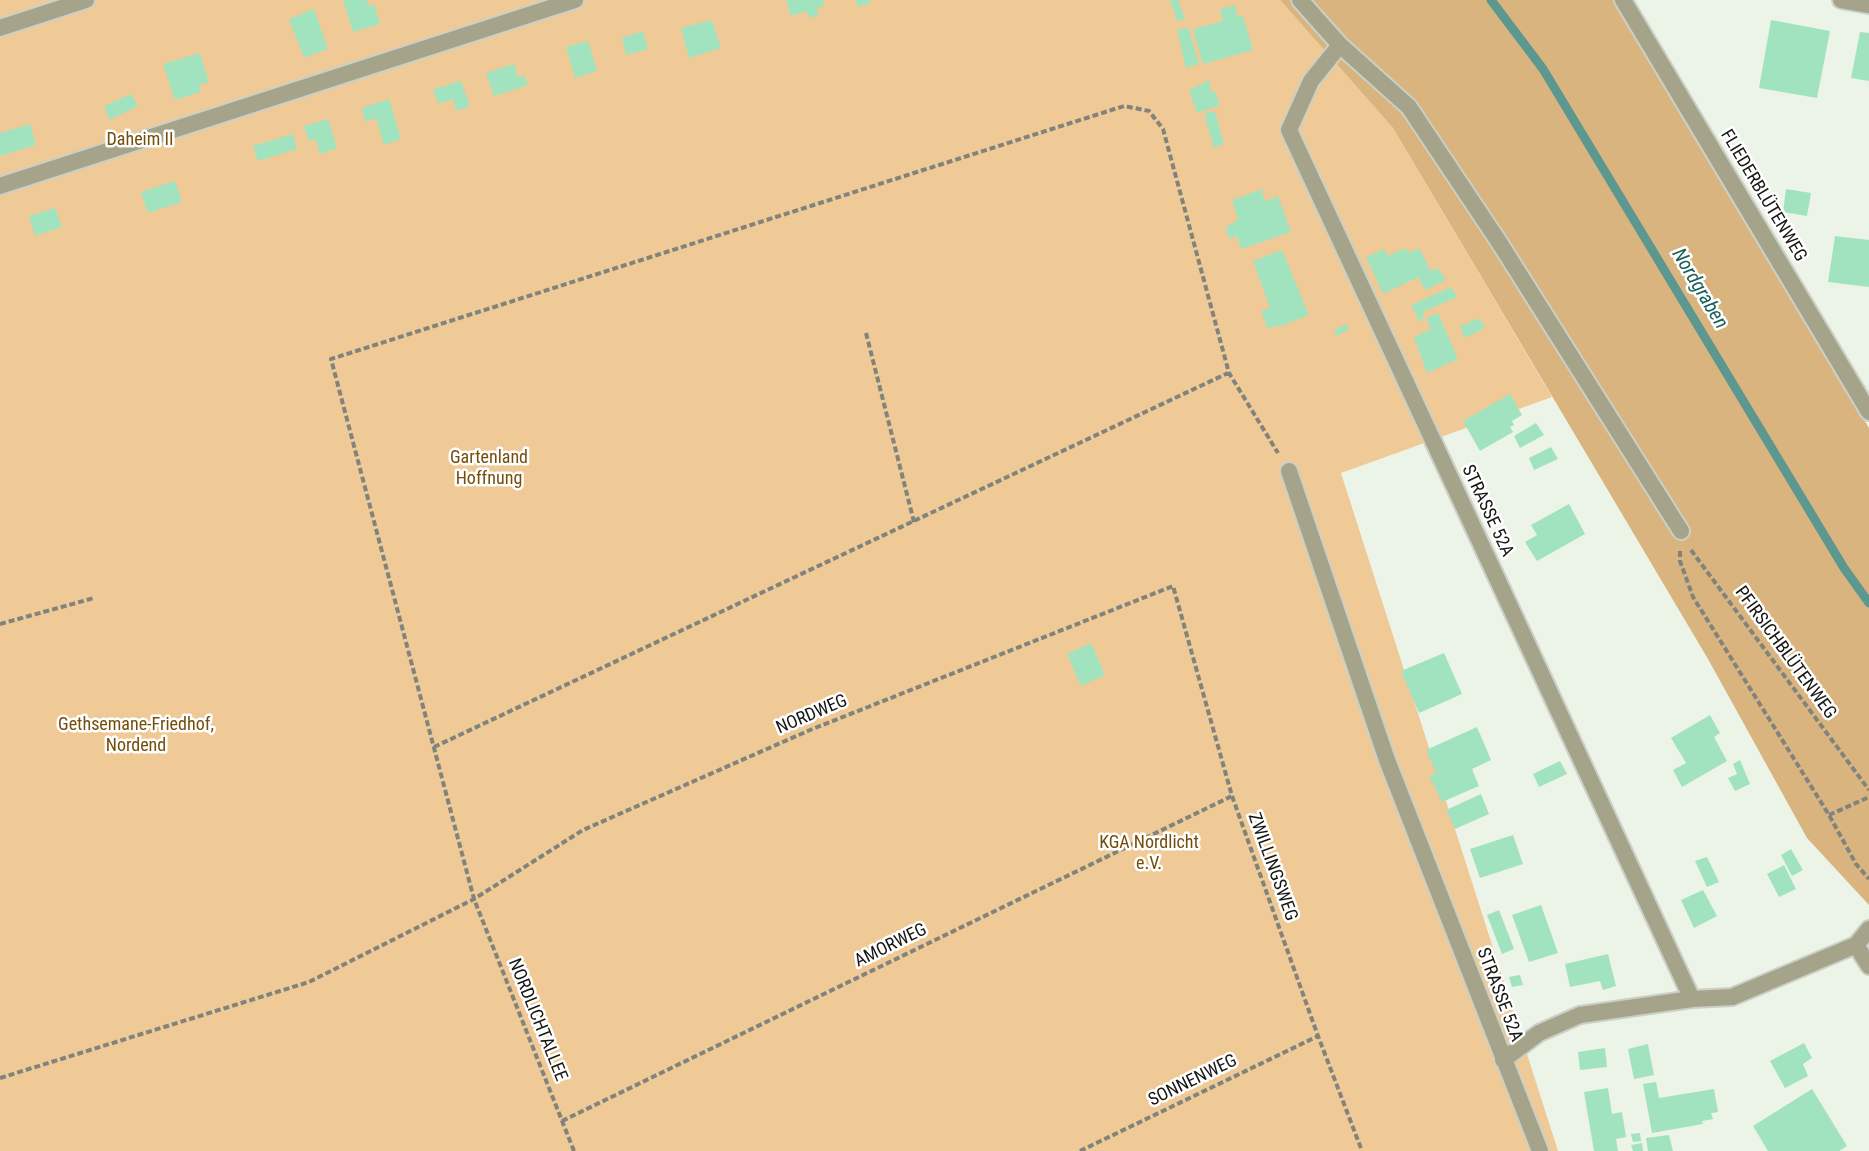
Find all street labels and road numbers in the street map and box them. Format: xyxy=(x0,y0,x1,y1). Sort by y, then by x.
street label: FLIEDERBLÜTENWEG xyxy=(1715,126,1811,266)
street label: STRASSE 52A xyxy=(1456,462,1518,560)
street label: PFIRSICHBLÜTENWEG xyxy=(1730,582,1840,724)
street label: NORDWEG xyxy=(773,690,851,740)
street label: ZWILLINGSWEG xyxy=(1242,810,1302,924)
street label: AMORWEG xyxy=(851,919,931,973)
street label: STRASSE 52A xyxy=(1471,945,1527,1045)
street label: NORDLICHTALLEE xyxy=(503,956,571,1084)
street label: SONNENWEG xyxy=(1145,1050,1241,1112)

